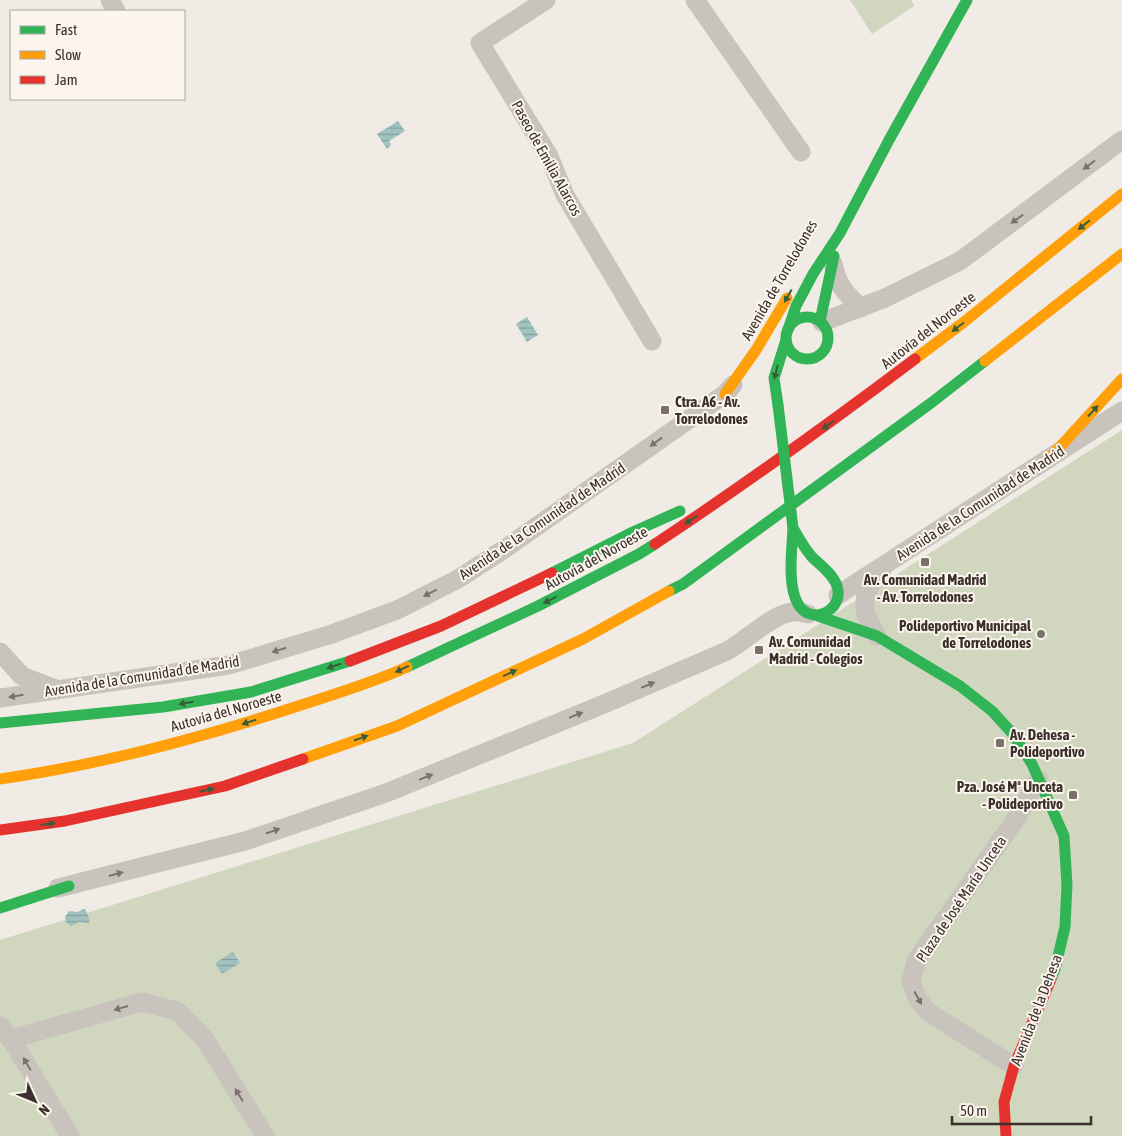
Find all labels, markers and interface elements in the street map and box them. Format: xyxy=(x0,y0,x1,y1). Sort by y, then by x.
legend xyxy=(10,10,185,100)
text: Fast xyxy=(55,21,77,38)
text: Slow xyxy=(55,46,81,63)
text: Jam xyxy=(55,71,78,88)
street label: Paseo de Emilia Alarcos xyxy=(508,98,586,218)
one-way arrow xyxy=(1082,160,1096,170)
one-way arrow xyxy=(1010,214,1024,224)
street label: Avenida de Torrelodones xyxy=(738,217,820,343)
one-way arrow xyxy=(1078,219,1091,230)
street label: Autovía del Noroeste xyxy=(878,288,979,372)
one-way arrow xyxy=(784,289,792,304)
one-way arrow xyxy=(952,321,965,332)
one-way arrow xyxy=(772,365,780,380)
place label: Ctra. A6 - Av. Torrelodones xyxy=(675,393,749,427)
marker: Ctra. A6 - Av. Torrelodones xyxy=(659,404,671,416)
one-way arrow xyxy=(1087,406,1099,418)
one-way arrow xyxy=(821,420,835,430)
one-way arrow xyxy=(649,437,663,447)
street label: Avenida de la Comunidad de Madrid xyxy=(893,442,1067,564)
street label: Avenida de la Comunidad de Madrid xyxy=(456,459,628,583)
one-way arrow xyxy=(684,515,697,525)
street label: Autovía del Noroeste xyxy=(542,523,650,593)
marker: Av. Comunidad Madrid - Av. Torrelodones xyxy=(919,556,931,568)
place label: Av. Comunidad Madrid - Av. Torrelodones xyxy=(863,571,986,605)
one-way arrow xyxy=(423,589,438,597)
one-way arrow xyxy=(542,596,557,604)
place label: Polideportivo Municipal de Torrelodones xyxy=(899,617,1032,651)
marker: Polideportivo Municipal de Torrelodones xyxy=(1035,628,1047,640)
place label: Av. Comunidad Madrid - Colegios xyxy=(768,633,863,667)
marker: Av. Comunidad Madrid - Colegios xyxy=(753,644,765,656)
one-way arrow xyxy=(271,647,286,655)
street label: Avenida de la Comunidad de Madrid xyxy=(43,652,241,700)
one-way arrow xyxy=(326,663,341,671)
one-way arrow xyxy=(395,665,409,673)
one-way arrow xyxy=(503,669,517,677)
one-way arrow xyxy=(641,681,656,689)
street label: Autovía del Noroeste xyxy=(169,687,284,735)
one-way arrow xyxy=(7,692,23,700)
one-way arrow xyxy=(177,700,193,708)
one-way arrow xyxy=(569,711,584,719)
one-way arrow xyxy=(241,718,256,726)
place label: Av. Dehesa - Polideportivo xyxy=(1009,726,1085,760)
one-way arrow xyxy=(354,734,369,742)
marker: Av. Dehesa - Polideportivo xyxy=(994,737,1006,749)
one-way arrow xyxy=(419,773,434,781)
place label: Pza. José Mª Unceta - Polideportivo xyxy=(957,778,1063,812)
one-way arrow xyxy=(200,786,215,794)
marker: Pza. José Mª Unceta - Polideportivo xyxy=(1067,789,1079,801)
one-way arrow xyxy=(41,820,57,828)
one-way arrow xyxy=(266,827,281,835)
street label: Plaza de José María Unceta xyxy=(912,833,1010,965)
one-way arrow xyxy=(109,870,124,878)
street label: Avenida de la Dehesa xyxy=(1007,952,1065,1068)
one-way arrow xyxy=(914,991,923,1004)
one-way arrow xyxy=(114,1004,129,1012)
one-way arrow xyxy=(22,1058,31,1071)
north arrow xyxy=(10,1076,60,1126)
one-way arrow xyxy=(234,1088,243,1101)
scale bar xyxy=(952,1094,1091,1126)
text: N xyxy=(36,1102,53,1119)
text: 50 m xyxy=(960,1102,987,1119)

